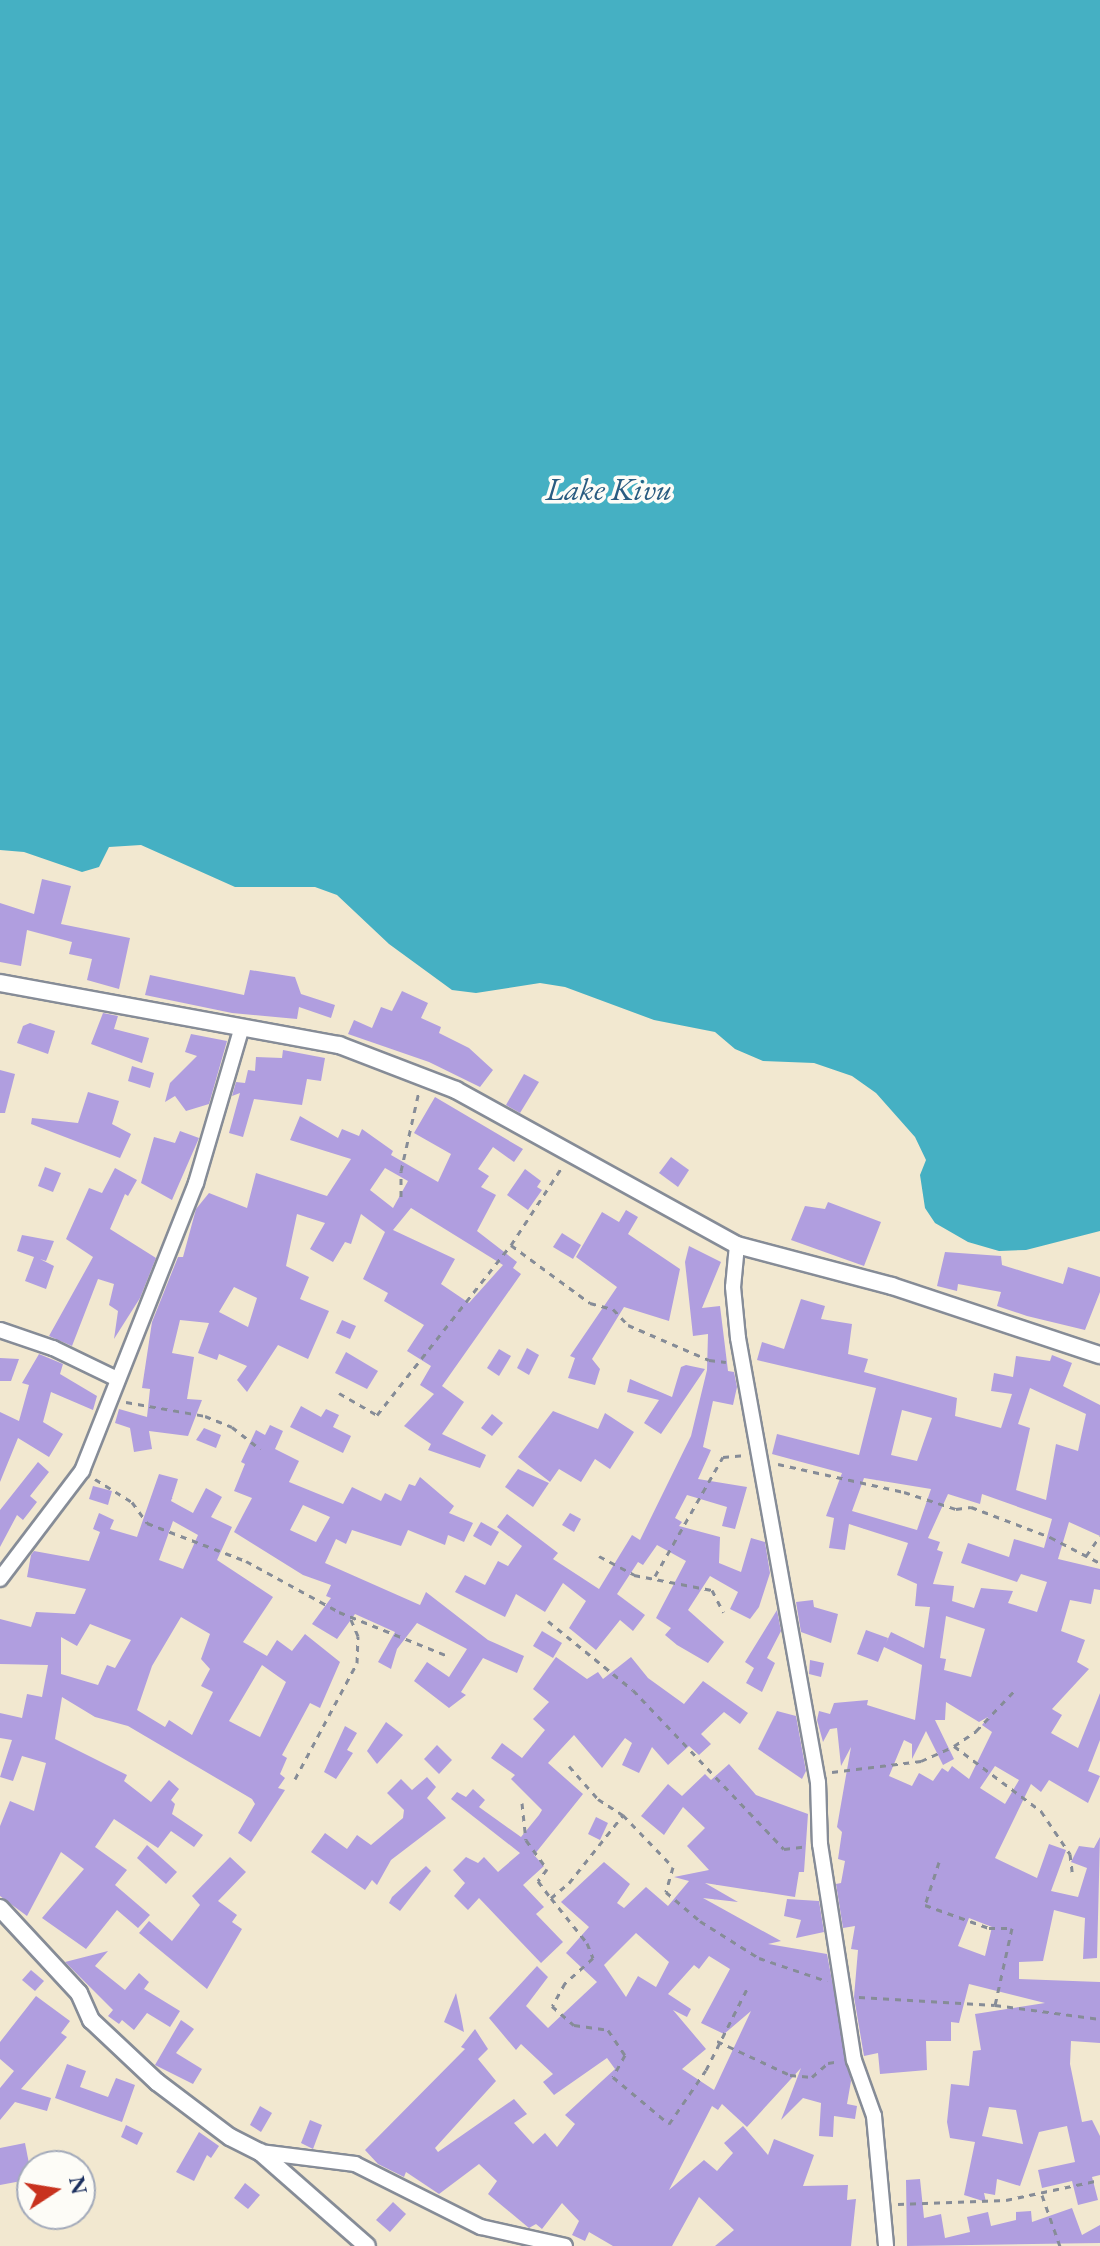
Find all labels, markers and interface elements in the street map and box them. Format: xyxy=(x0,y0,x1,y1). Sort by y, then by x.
water label: Lake Kivu xyxy=(546,470,672,508)
north arrow xyxy=(16,2150,96,2230)
text: N xyxy=(62,2174,94,2197)

